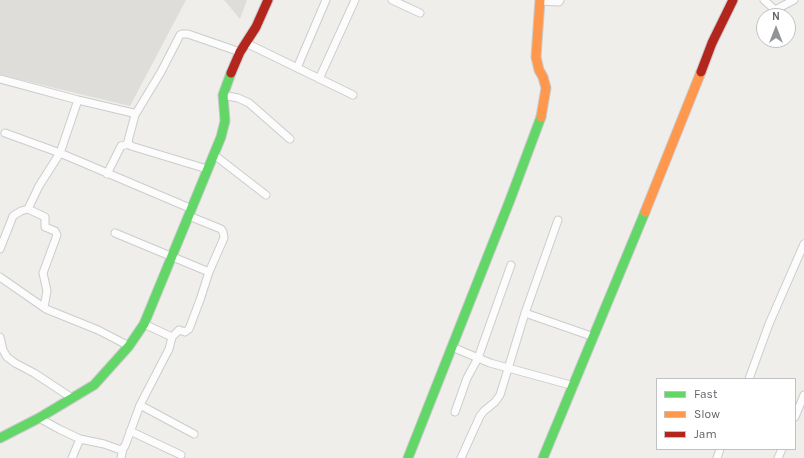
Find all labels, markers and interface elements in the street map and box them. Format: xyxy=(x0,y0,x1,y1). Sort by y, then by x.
north arrow xyxy=(756,8,796,48)
text: N xyxy=(772,10,780,23)
legend xyxy=(656,378,796,450)
text: Fast xyxy=(694,387,717,401)
text: Slow xyxy=(694,407,720,421)
text: Jam xyxy=(694,427,717,441)

